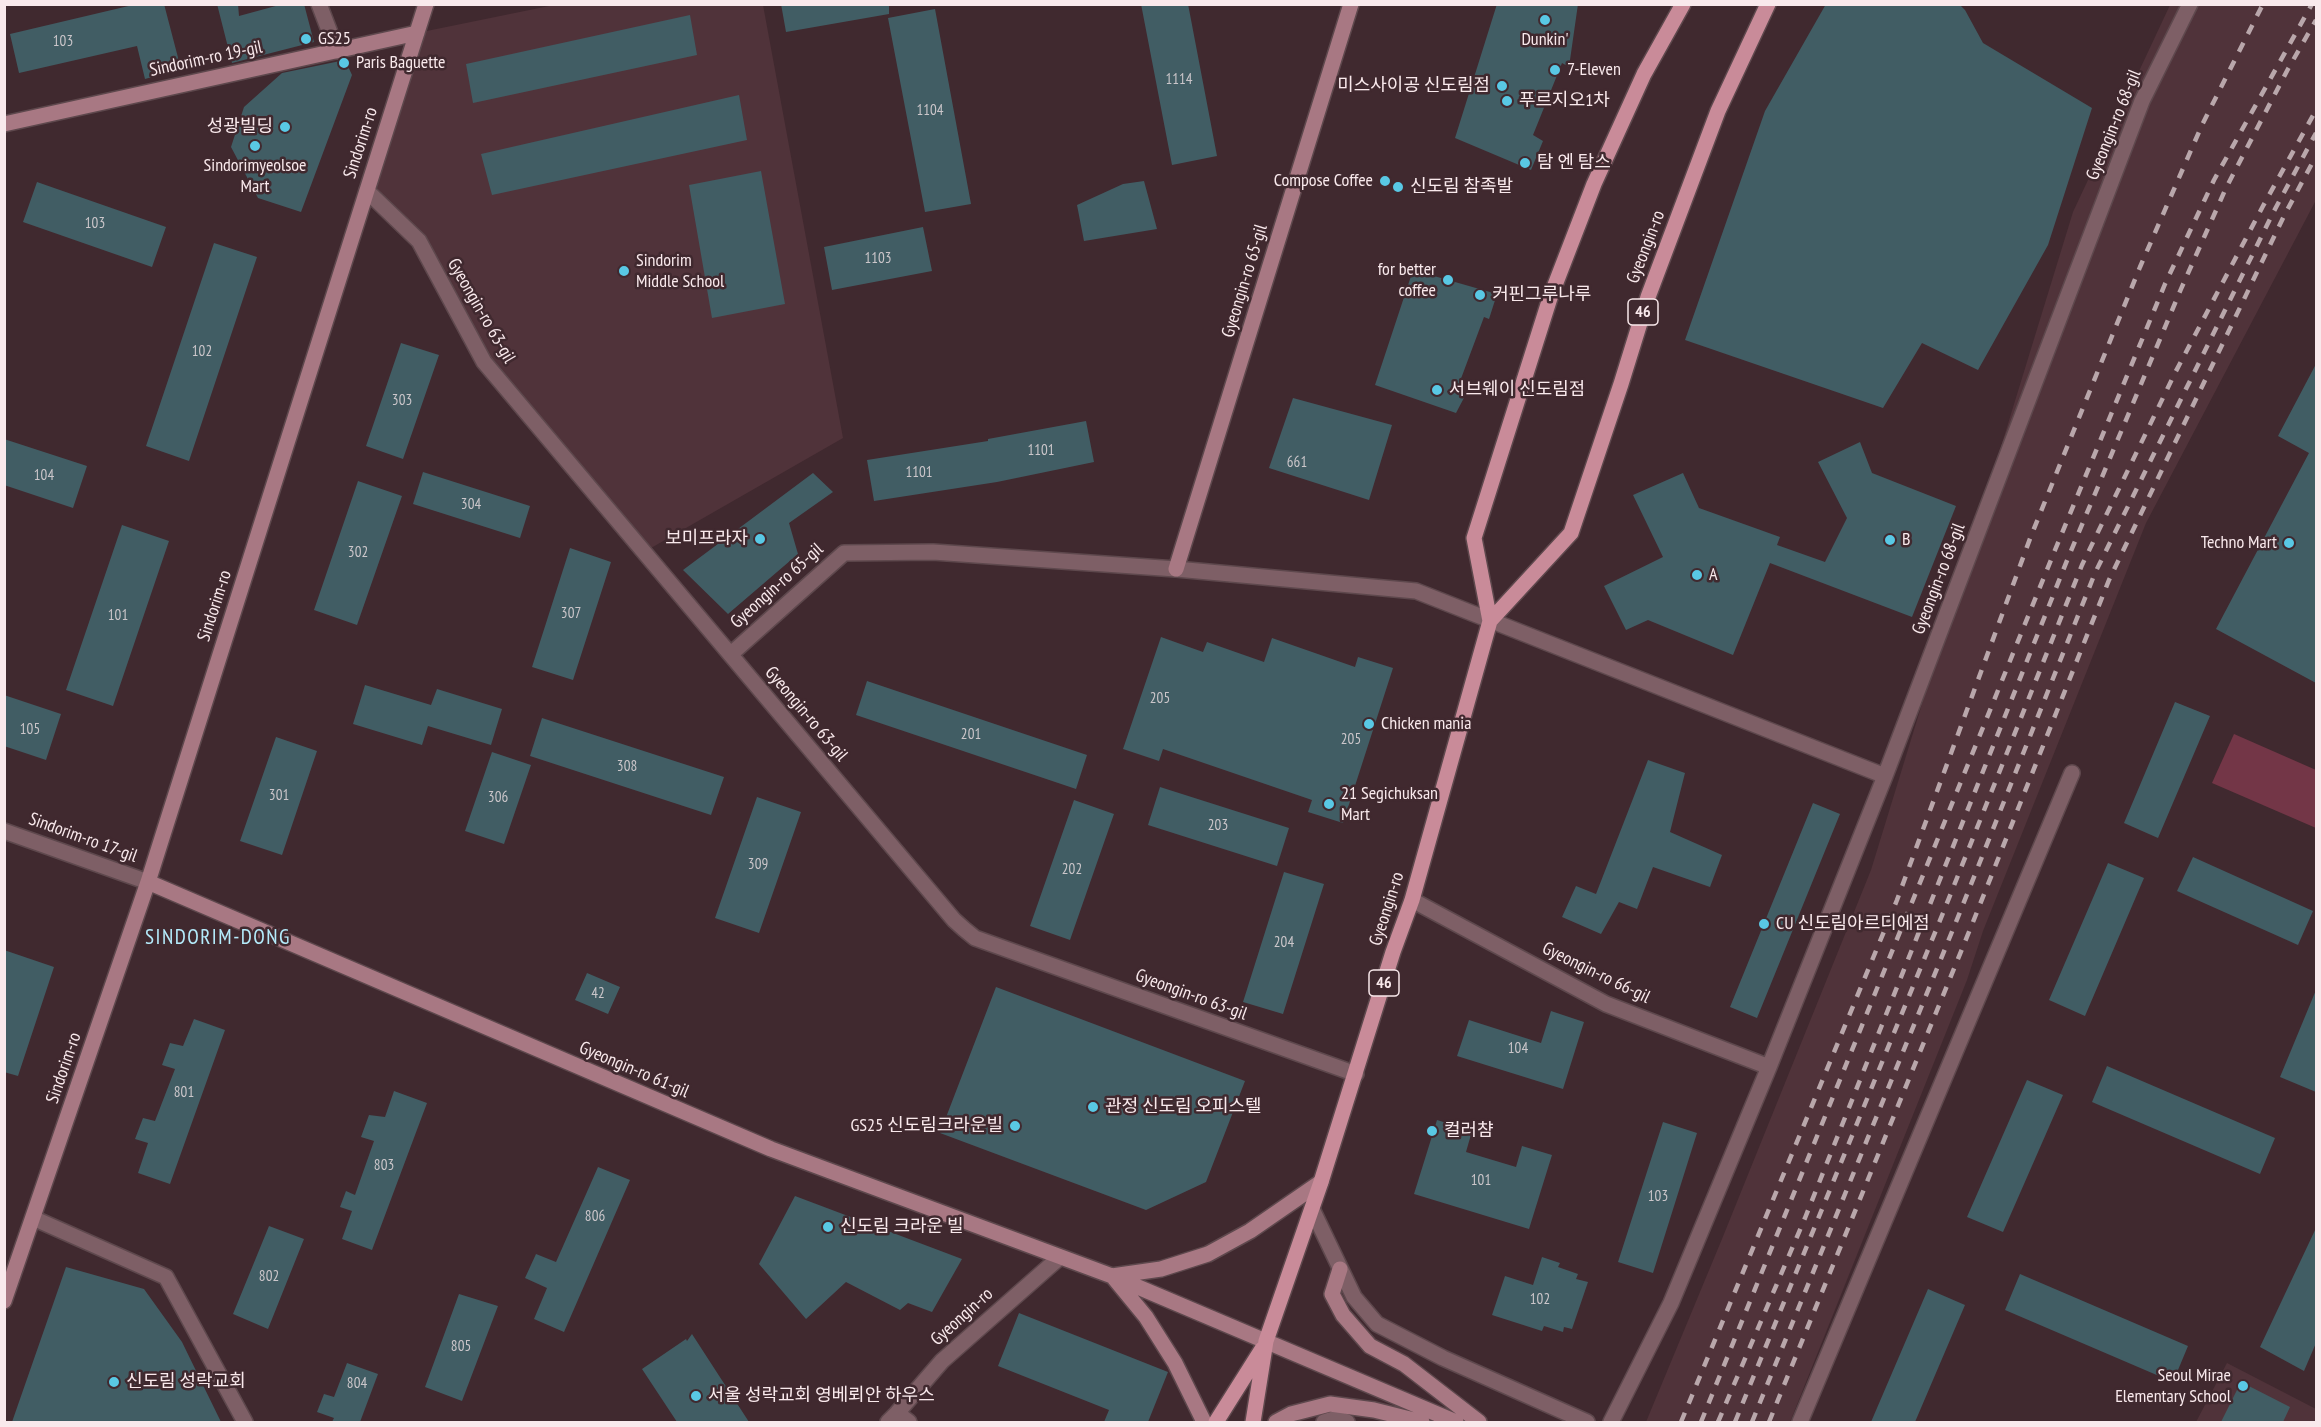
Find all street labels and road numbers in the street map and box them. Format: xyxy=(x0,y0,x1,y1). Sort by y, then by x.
street label: Sindorim-ro 19-gil xyxy=(148,37,264,81)
street label: Gyeongin-ro 68-gil xyxy=(2082,67,2146,183)
street label: Sindorim-ro xyxy=(339,105,383,181)
street label: Gyeongin-ro xyxy=(1622,208,1670,286)
street label: Gyeongin-ro 65-gil xyxy=(1218,222,1272,340)
street label: Gyeongin-ro 63-gil xyxy=(442,255,520,367)
road number: 46 xyxy=(1628,299,1658,325)
street label: Gyeongin-ro 68-gil xyxy=(1908,520,1970,638)
street label: Gyeongin-ro 65-gil xyxy=(726,539,828,633)
street label: Sindorim-ro xyxy=(193,568,237,644)
street label: Gyeongin-ro 63-gil xyxy=(760,662,852,766)
street label: Sindorim-ro 17-gil xyxy=(26,808,140,868)
street label: Gyeongin-ro xyxy=(1365,869,1409,949)
street label: Gyeongin-ro 66-gil xyxy=(1539,938,1653,1008)
street label: Gyeongin-ro 63-gil xyxy=(1132,965,1250,1025)
road number: 46 xyxy=(1369,970,1399,996)
street label: Sindorim-ro xyxy=(42,1030,86,1106)
street label: Gyeongin-ro 61-gil xyxy=(576,1037,692,1103)
street label: Gyeongin-ro xyxy=(926,1284,998,1350)

